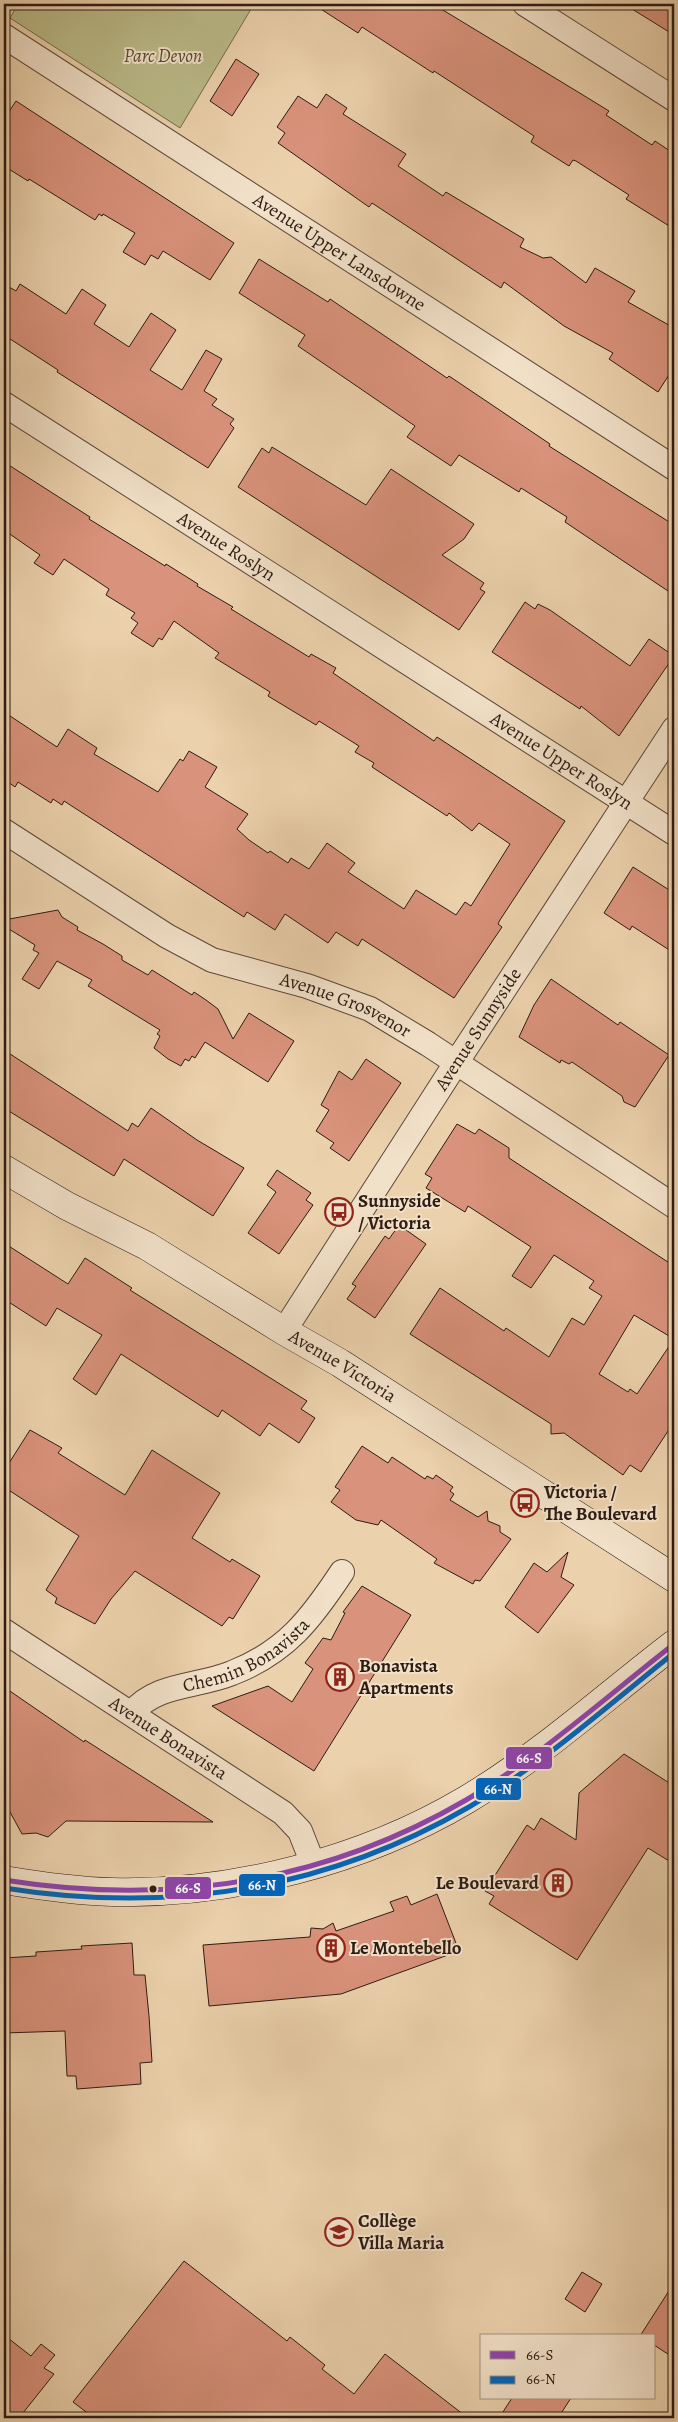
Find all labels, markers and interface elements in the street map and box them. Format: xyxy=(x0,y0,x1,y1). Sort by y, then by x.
park label: Parc Devon xyxy=(124,43,202,69)
street label: Avenue Upper Lansdowne xyxy=(247,186,431,318)
street label: Avenue Roslyn xyxy=(171,505,281,588)
street label: Avenue Upper Roslyn xyxy=(484,705,638,816)
street label: Avenue Sunnyside xyxy=(428,963,528,1096)
street label: Avenue Grosvenor xyxy=(276,966,416,1044)
place label: Sunnyside / Victoria xyxy=(358,1188,441,1236)
bus stop icon: Sunnyside / Victoria xyxy=(324,1197,354,1227)
street label: Avenue Victoria xyxy=(283,1323,402,1409)
place label: Victoria / The Boulevard xyxy=(543,1479,658,1527)
bus stop icon: Victoria / The Boulevard xyxy=(510,1488,540,1518)
street label: Chemin Bonavista xyxy=(180,1612,316,1699)
place label: Bonavista Apartments xyxy=(358,1653,454,1701)
building icon: Bonavista Apartments xyxy=(325,1662,355,1692)
street label: Avenue Bonavista xyxy=(103,1689,233,1786)
line badge: 66-S xyxy=(505,1746,553,1770)
text: 66-S xyxy=(516,1749,542,1768)
line badge: 66-N xyxy=(475,1777,522,1801)
text: 66-N xyxy=(484,1780,512,1799)
building icon: Le Boulevard xyxy=(543,1868,573,1898)
place label: Le Boulevard xyxy=(435,1870,540,1896)
line badge: 66-N xyxy=(238,1873,286,1897)
line badge: 66-S xyxy=(164,1876,212,1900)
text: 66-N xyxy=(248,1876,276,1895)
text: 66-S xyxy=(175,1879,201,1898)
unlabelled marker xyxy=(148,1884,158,1894)
building icon: Le Montebello xyxy=(316,1933,346,1963)
place label: Le Montebello xyxy=(350,1935,462,1961)
place label: Collège Villa Maria xyxy=(357,2208,445,2256)
school or university icon: Collège Villa Maria xyxy=(324,2217,354,2247)
legend xyxy=(480,2334,656,2400)
text: 66-S xyxy=(526,2345,554,2365)
text: 66-N xyxy=(526,2369,556,2389)

